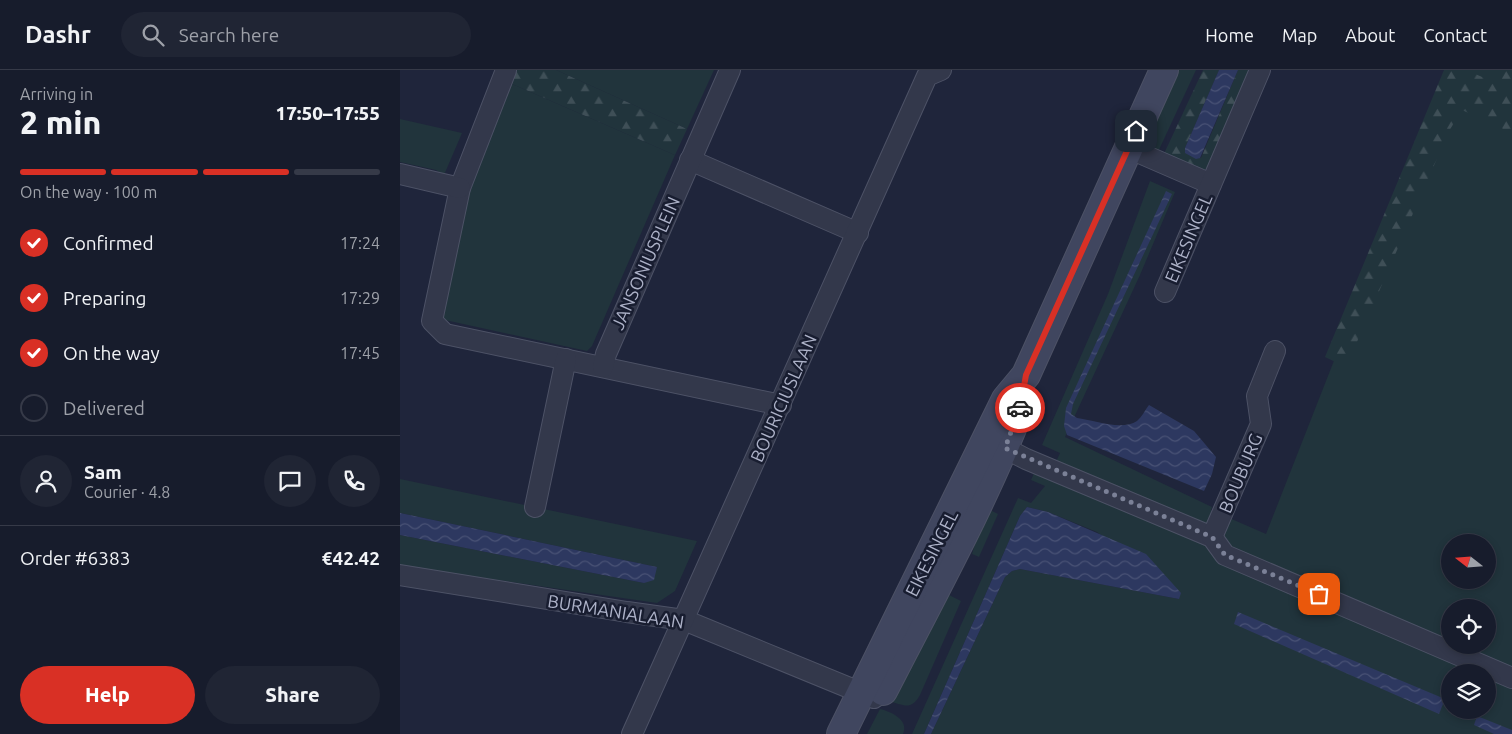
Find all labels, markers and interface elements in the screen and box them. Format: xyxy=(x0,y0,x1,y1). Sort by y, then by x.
search box xyxy=(121,12,471,57)
text: Dashr xyxy=(25,21,91,48)
icon: search xyxy=(139,21,167,49)
text: Search here xyxy=(179,24,279,46)
text: Home xyxy=(1205,25,1254,45)
text: Map xyxy=(1282,25,1317,45)
text: About xyxy=(1345,25,1395,45)
text: Contact xyxy=(1423,25,1487,45)
text: Arriving in xyxy=(20,85,93,103)
text: 17:50–17:55 xyxy=(275,102,380,124)
text: 2 min xyxy=(20,104,101,140)
pin xyxy=(1115,110,1157,152)
icon: home xyxy=(1122,117,1150,145)
text: On the way · 100 m xyxy=(20,183,157,201)
street label: EIKESINGEL xyxy=(1160,191,1216,285)
street label: JANSONIUSPLEIN xyxy=(607,193,683,333)
icon: check xyxy=(20,229,48,257)
text: Confirmed xyxy=(63,232,154,254)
text: 17:24 xyxy=(340,234,380,252)
icon: check xyxy=(20,284,48,312)
text: Preparing xyxy=(63,287,147,309)
text: 17:29 xyxy=(340,289,380,307)
street label: BOURICIUSLAAN xyxy=(746,331,820,465)
icon: check xyxy=(20,339,48,367)
text: On the way xyxy=(63,342,160,364)
text: 17:45 xyxy=(340,344,380,362)
courier xyxy=(995,383,1045,433)
icon: car xyxy=(1006,394,1034,422)
text: Delivered xyxy=(63,397,145,419)
street label: BOUBURG xyxy=(1214,430,1266,516)
button: person xyxy=(20,455,72,507)
button: chat xyxy=(264,455,316,507)
button: phone xyxy=(328,455,380,507)
text: Sam xyxy=(84,461,122,483)
text: Courier · 4.8 xyxy=(84,483,170,501)
street label: EIKESINGEL xyxy=(901,507,961,599)
north arrow xyxy=(1441,534,1496,589)
map controls xyxy=(1441,534,1496,719)
text: Order #6383 xyxy=(20,547,130,569)
text: €42.42 xyxy=(322,547,380,569)
pin xyxy=(1298,573,1340,615)
icon: bag xyxy=(1305,580,1333,608)
street label: BURMANIALAAN xyxy=(546,590,686,632)
button: locate xyxy=(1441,599,1496,654)
button: layers xyxy=(1441,664,1496,719)
button: Help xyxy=(20,666,195,724)
button: Share xyxy=(205,666,380,724)

